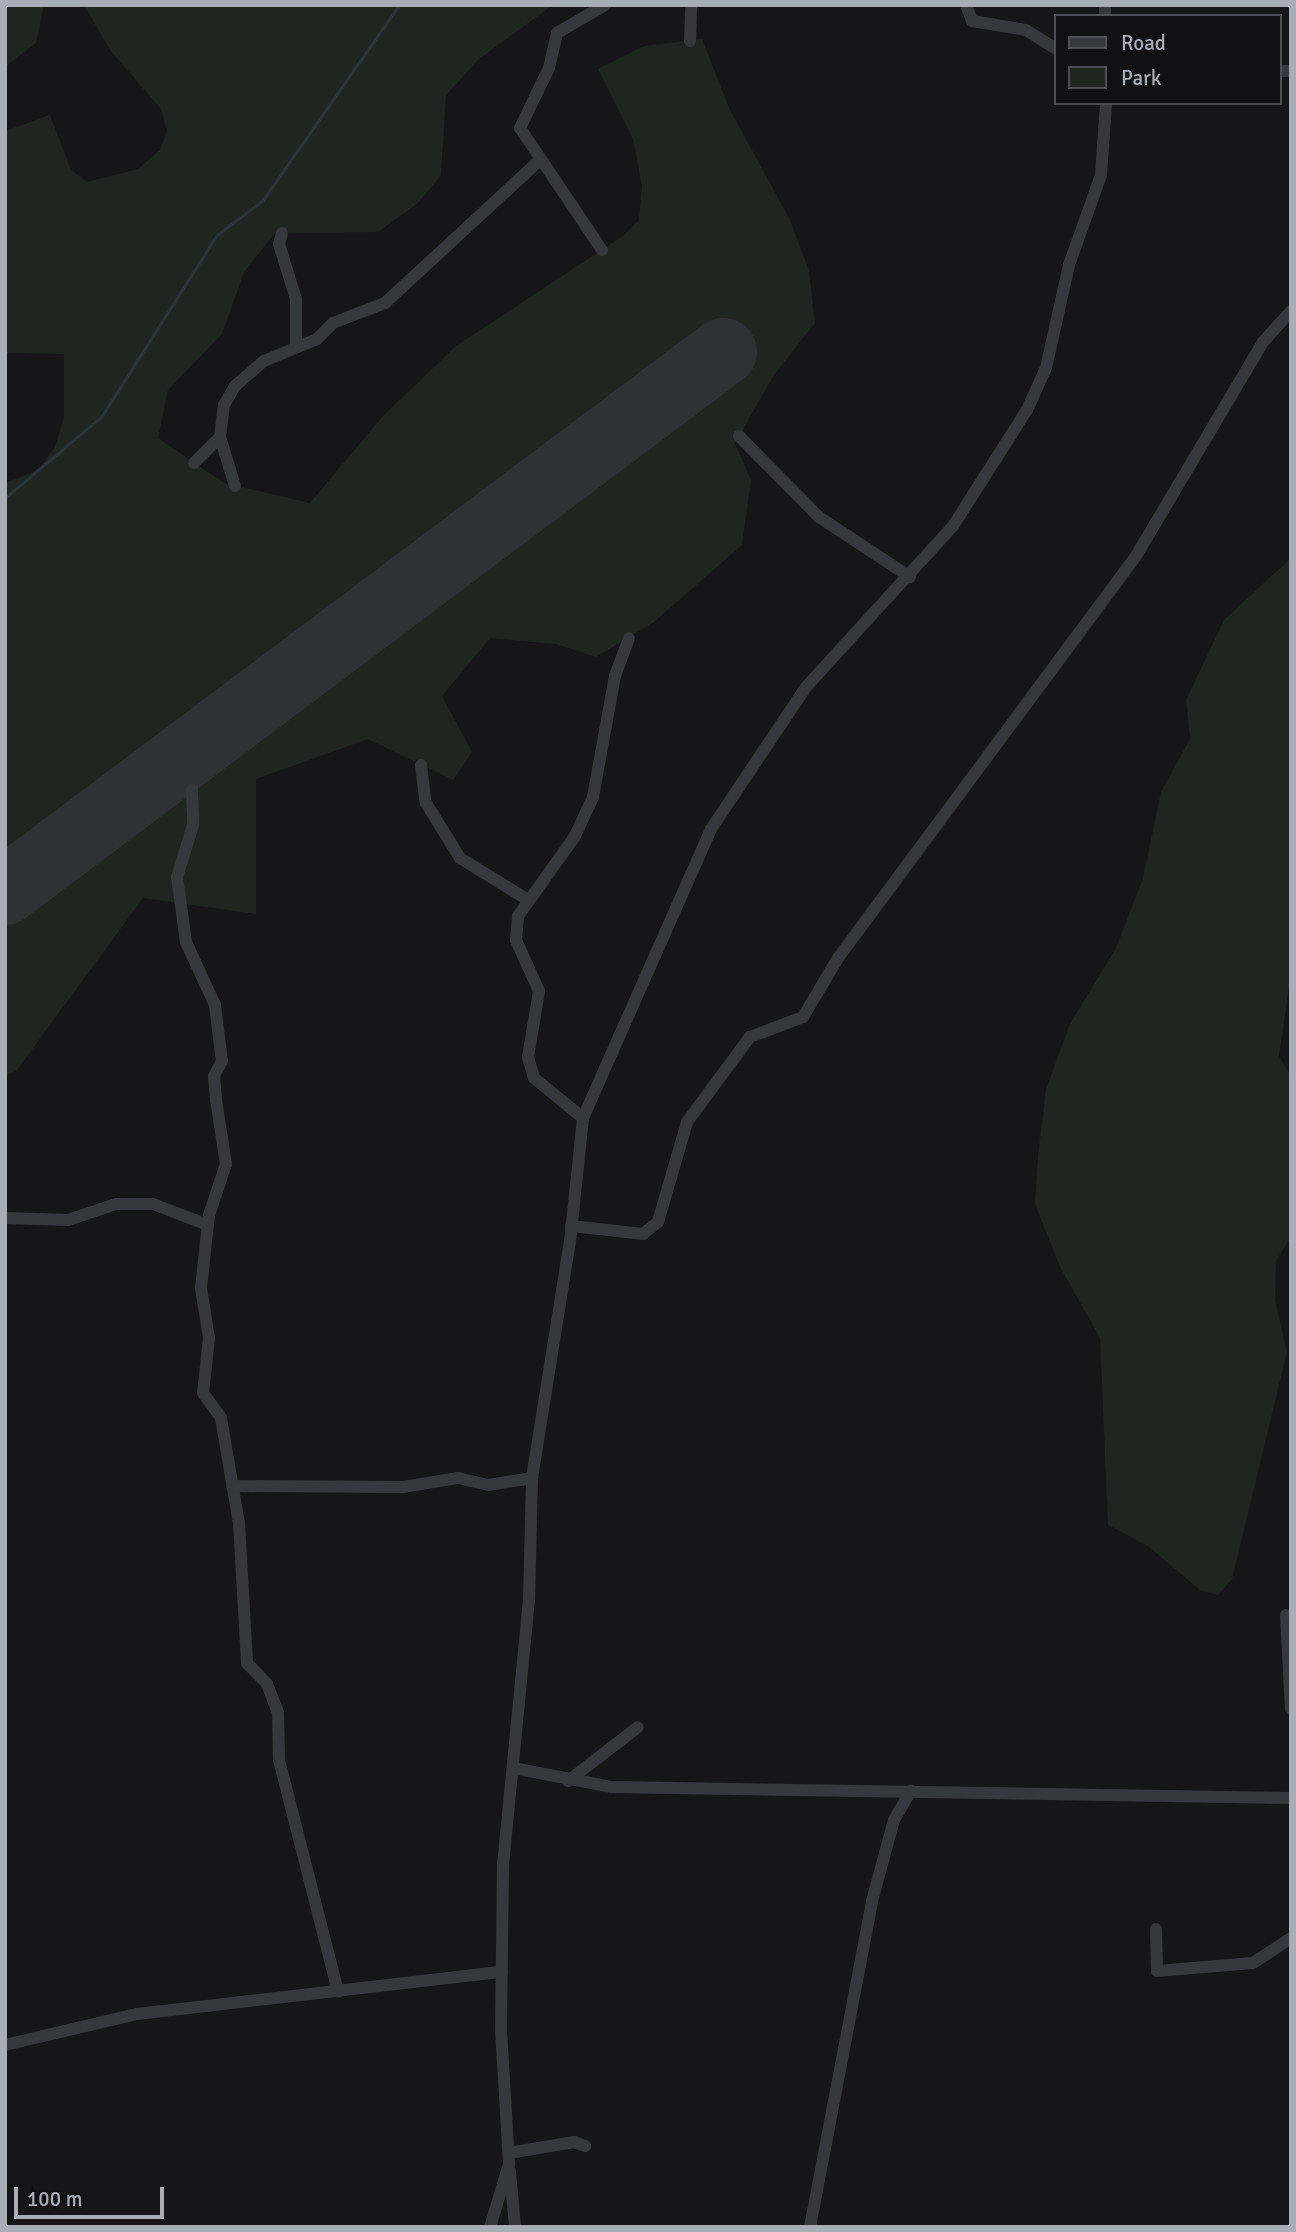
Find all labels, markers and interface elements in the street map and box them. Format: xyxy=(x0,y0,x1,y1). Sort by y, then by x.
legend xyxy=(1054,14,1282,105)
text: Road xyxy=(1121,30,1166,56)
text: Park xyxy=(1121,65,1161,91)
scale bar xyxy=(18,2172,168,2216)
text: 100 m xyxy=(27,2186,82,2212)

